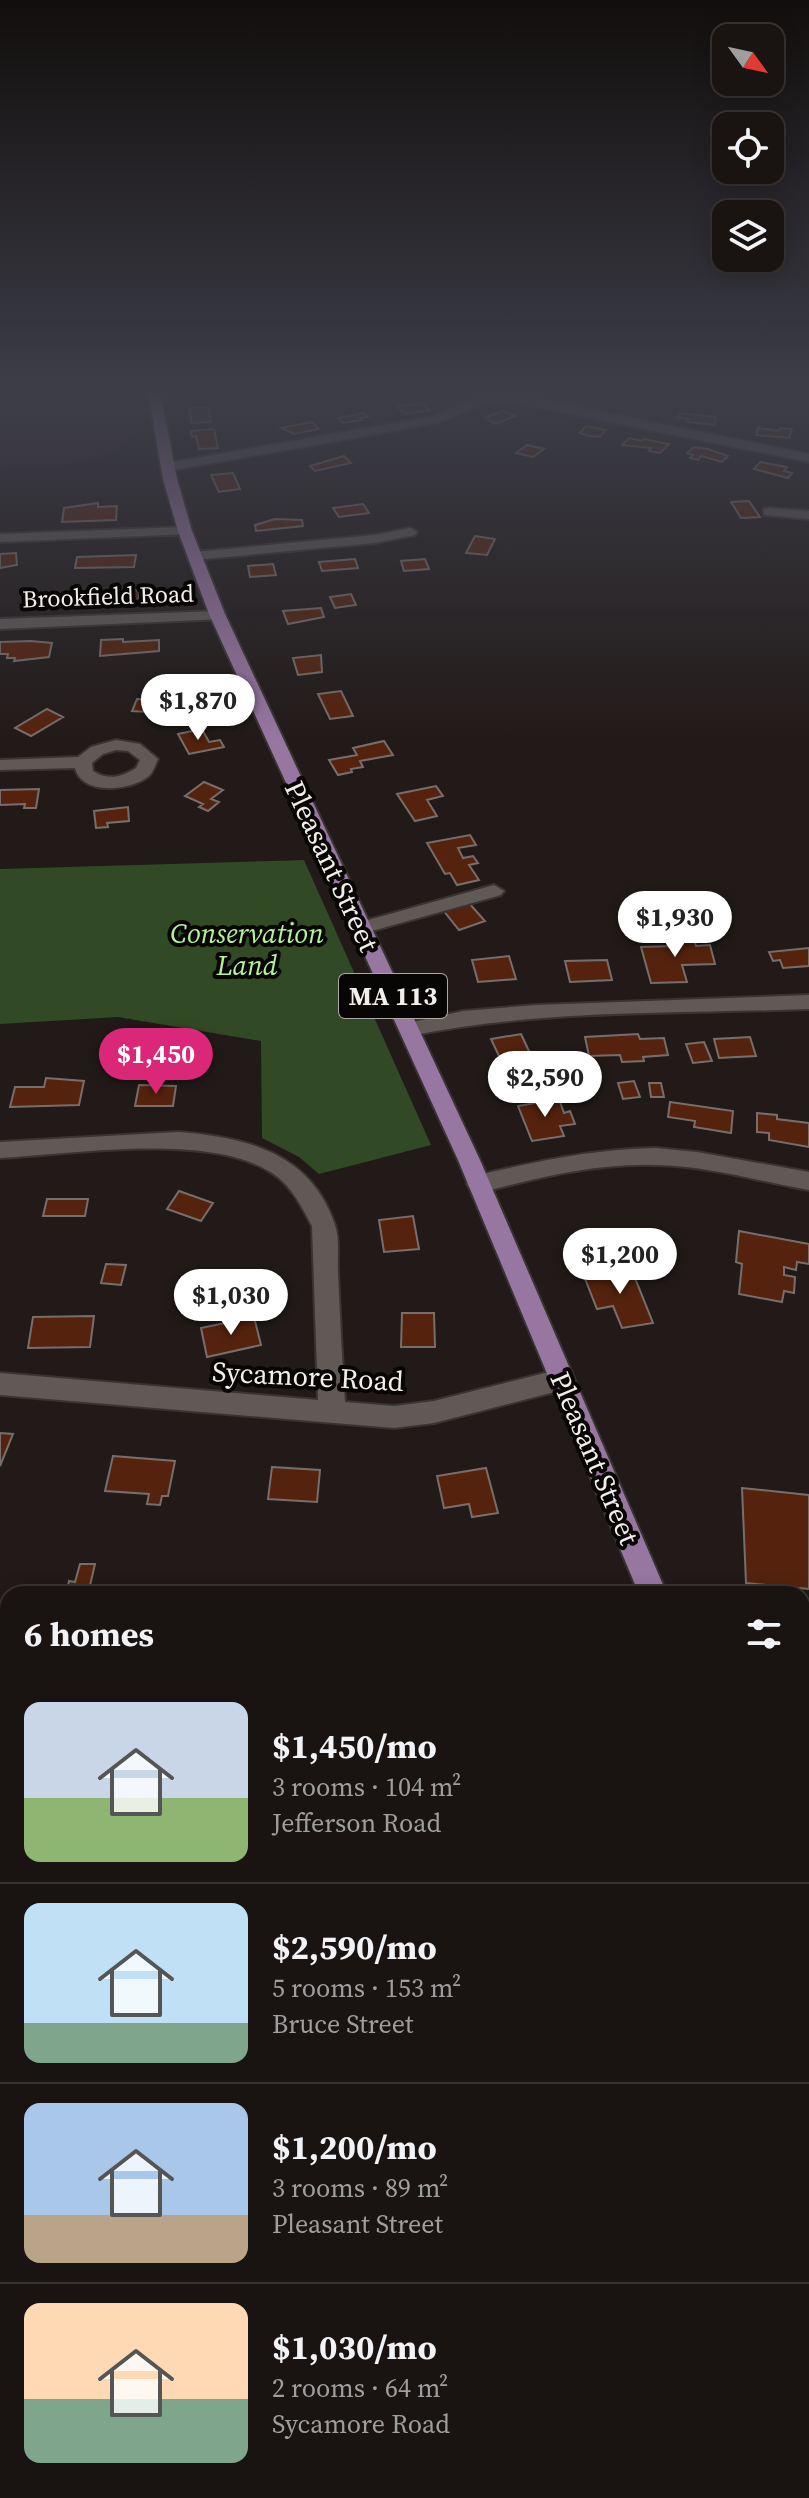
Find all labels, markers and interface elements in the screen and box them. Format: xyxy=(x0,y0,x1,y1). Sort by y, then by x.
north arrow xyxy=(712,24,784,96)
map controls xyxy=(712,24,784,272)
button: locate xyxy=(712,112,784,184)
button: layers xyxy=(712,200,784,272)
street label: Brookfield Road xyxy=(22,577,195,615)
pin: $1,870 xyxy=(133,674,263,742)
text: $1,870 xyxy=(159,682,237,718)
street label: Pleasant Street xyxy=(276,775,389,958)
pin: $1,930 xyxy=(610,891,740,959)
text: $1,930 xyxy=(636,899,714,935)
park label: Conservation Land xyxy=(170,914,324,984)
road number: MA 113 xyxy=(339,974,447,1018)
pin: $1,450 xyxy=(91,1028,221,1096)
text: $1,450 xyxy=(117,1036,195,1072)
pin: $2,590 xyxy=(480,1051,610,1119)
text: $2,590 xyxy=(506,1059,584,1095)
pin: $1,200 xyxy=(555,1228,685,1296)
text: $1,200 xyxy=(581,1236,659,1272)
pin: $1,030 xyxy=(166,1269,296,1337)
text: $1,030 xyxy=(192,1277,270,1313)
street label: Sycamore Road xyxy=(211,1352,405,1400)
street label: Pleasant Street xyxy=(542,1366,649,1551)
text: 6 homes xyxy=(24,1611,154,1657)
icon: filters xyxy=(742,1612,786,1656)
text: $1,450/mo xyxy=(272,1723,437,1769)
icon: home xyxy=(88,1734,184,1830)
text: 3 rooms · 104 m² xyxy=(272,1769,461,1805)
text: Jefferson Road xyxy=(272,1805,441,1841)
text: $2,590/mo xyxy=(272,1924,437,1970)
icon: home xyxy=(88,1935,184,2031)
text: 5 rooms · 153 m² xyxy=(272,1970,461,2006)
text: Bruce Street xyxy=(272,2006,413,2042)
text: $1,200/mo xyxy=(272,2124,437,2170)
icon: home xyxy=(88,2135,184,2231)
text: 3 rooms · 89 m² xyxy=(272,2170,448,2206)
text: Pleasant Street xyxy=(272,2206,443,2242)
text: $1,030/mo xyxy=(272,2324,437,2370)
icon: home xyxy=(88,2335,184,2431)
text: 2 rooms · 64 m² xyxy=(272,2370,448,2406)
text: Sycamore Road xyxy=(272,2406,450,2442)

